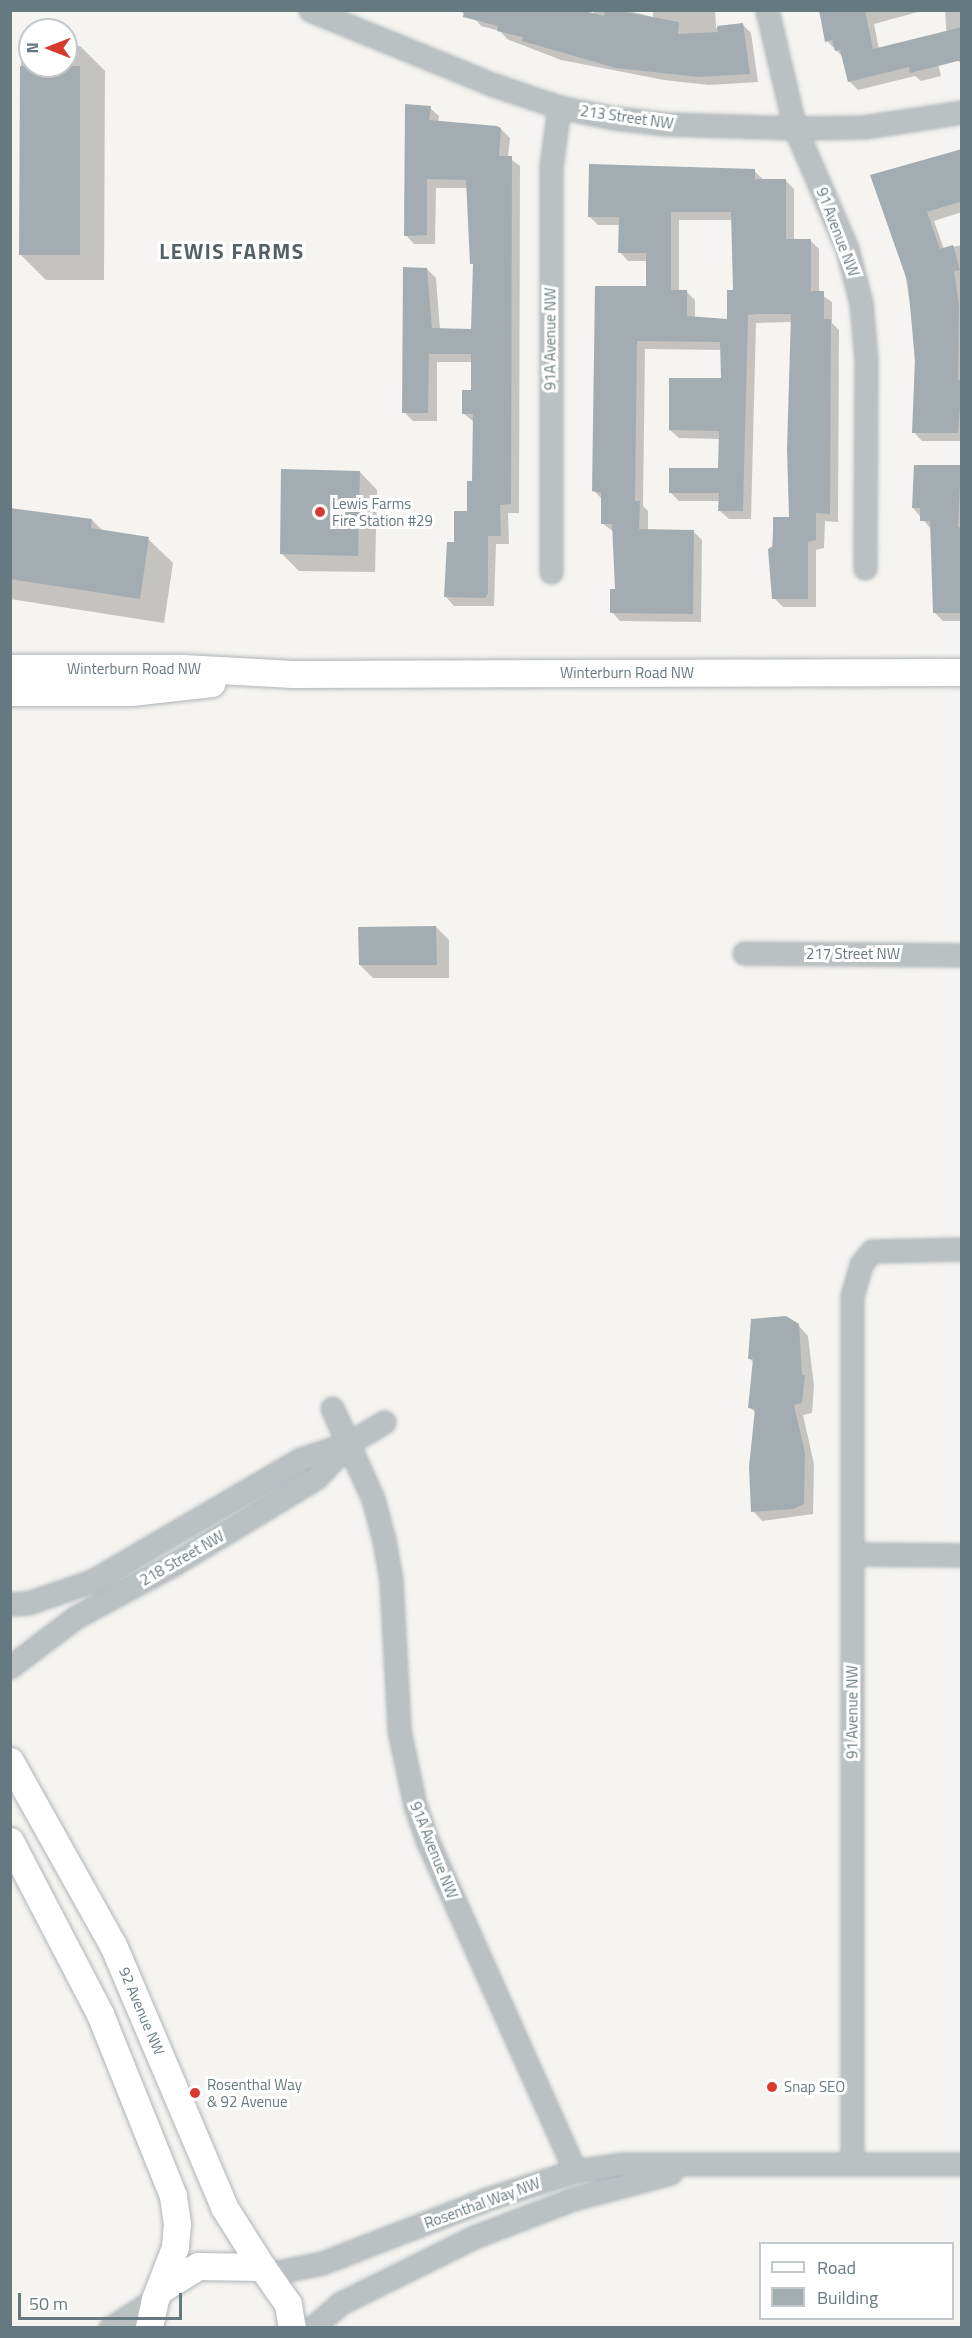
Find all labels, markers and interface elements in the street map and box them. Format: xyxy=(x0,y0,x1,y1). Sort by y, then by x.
north arrow xyxy=(18,18,78,78)
text: N xyxy=(20,42,44,54)
street label: 213 Street NW xyxy=(579,102,675,132)
street label: 91 Avenue NW xyxy=(813,185,863,279)
district label: LEWIS FARMS xyxy=(159,238,305,264)
street label: 91A Avenue NW xyxy=(541,288,559,390)
place label: Lewis Farms Fire Station #29 xyxy=(332,494,433,529)
marker: Lewis Farms Fire Station #29 xyxy=(313,505,327,519)
street label: Winterburn Road NW xyxy=(67,660,201,678)
street label: Winterburn Road NW xyxy=(560,664,694,682)
street label: 217 Street NW xyxy=(806,945,900,963)
street label: 218 Street NW xyxy=(137,1527,227,1589)
street label: 91 Avenue NW xyxy=(843,1665,861,1759)
street label: 91A Avenue NW xyxy=(406,1799,462,1901)
street label: 92 Avenue NW xyxy=(115,1964,169,2058)
place label: Rosenthal Way & 92 Avenue xyxy=(207,2075,302,2110)
place label: Snap SEO xyxy=(784,2078,845,2096)
marker: Snap SEO xyxy=(765,2080,779,2094)
marker: Rosenthal Way & 92 Avenue xyxy=(188,2086,202,2100)
street label: Rosenthal Way NW xyxy=(422,2174,542,2232)
legend xyxy=(759,2242,954,2320)
text: Road xyxy=(817,2254,856,2281)
scale bar xyxy=(21,2281,184,2319)
text: Building xyxy=(817,2284,878,2311)
text: 50 m xyxy=(29,2290,68,2317)

